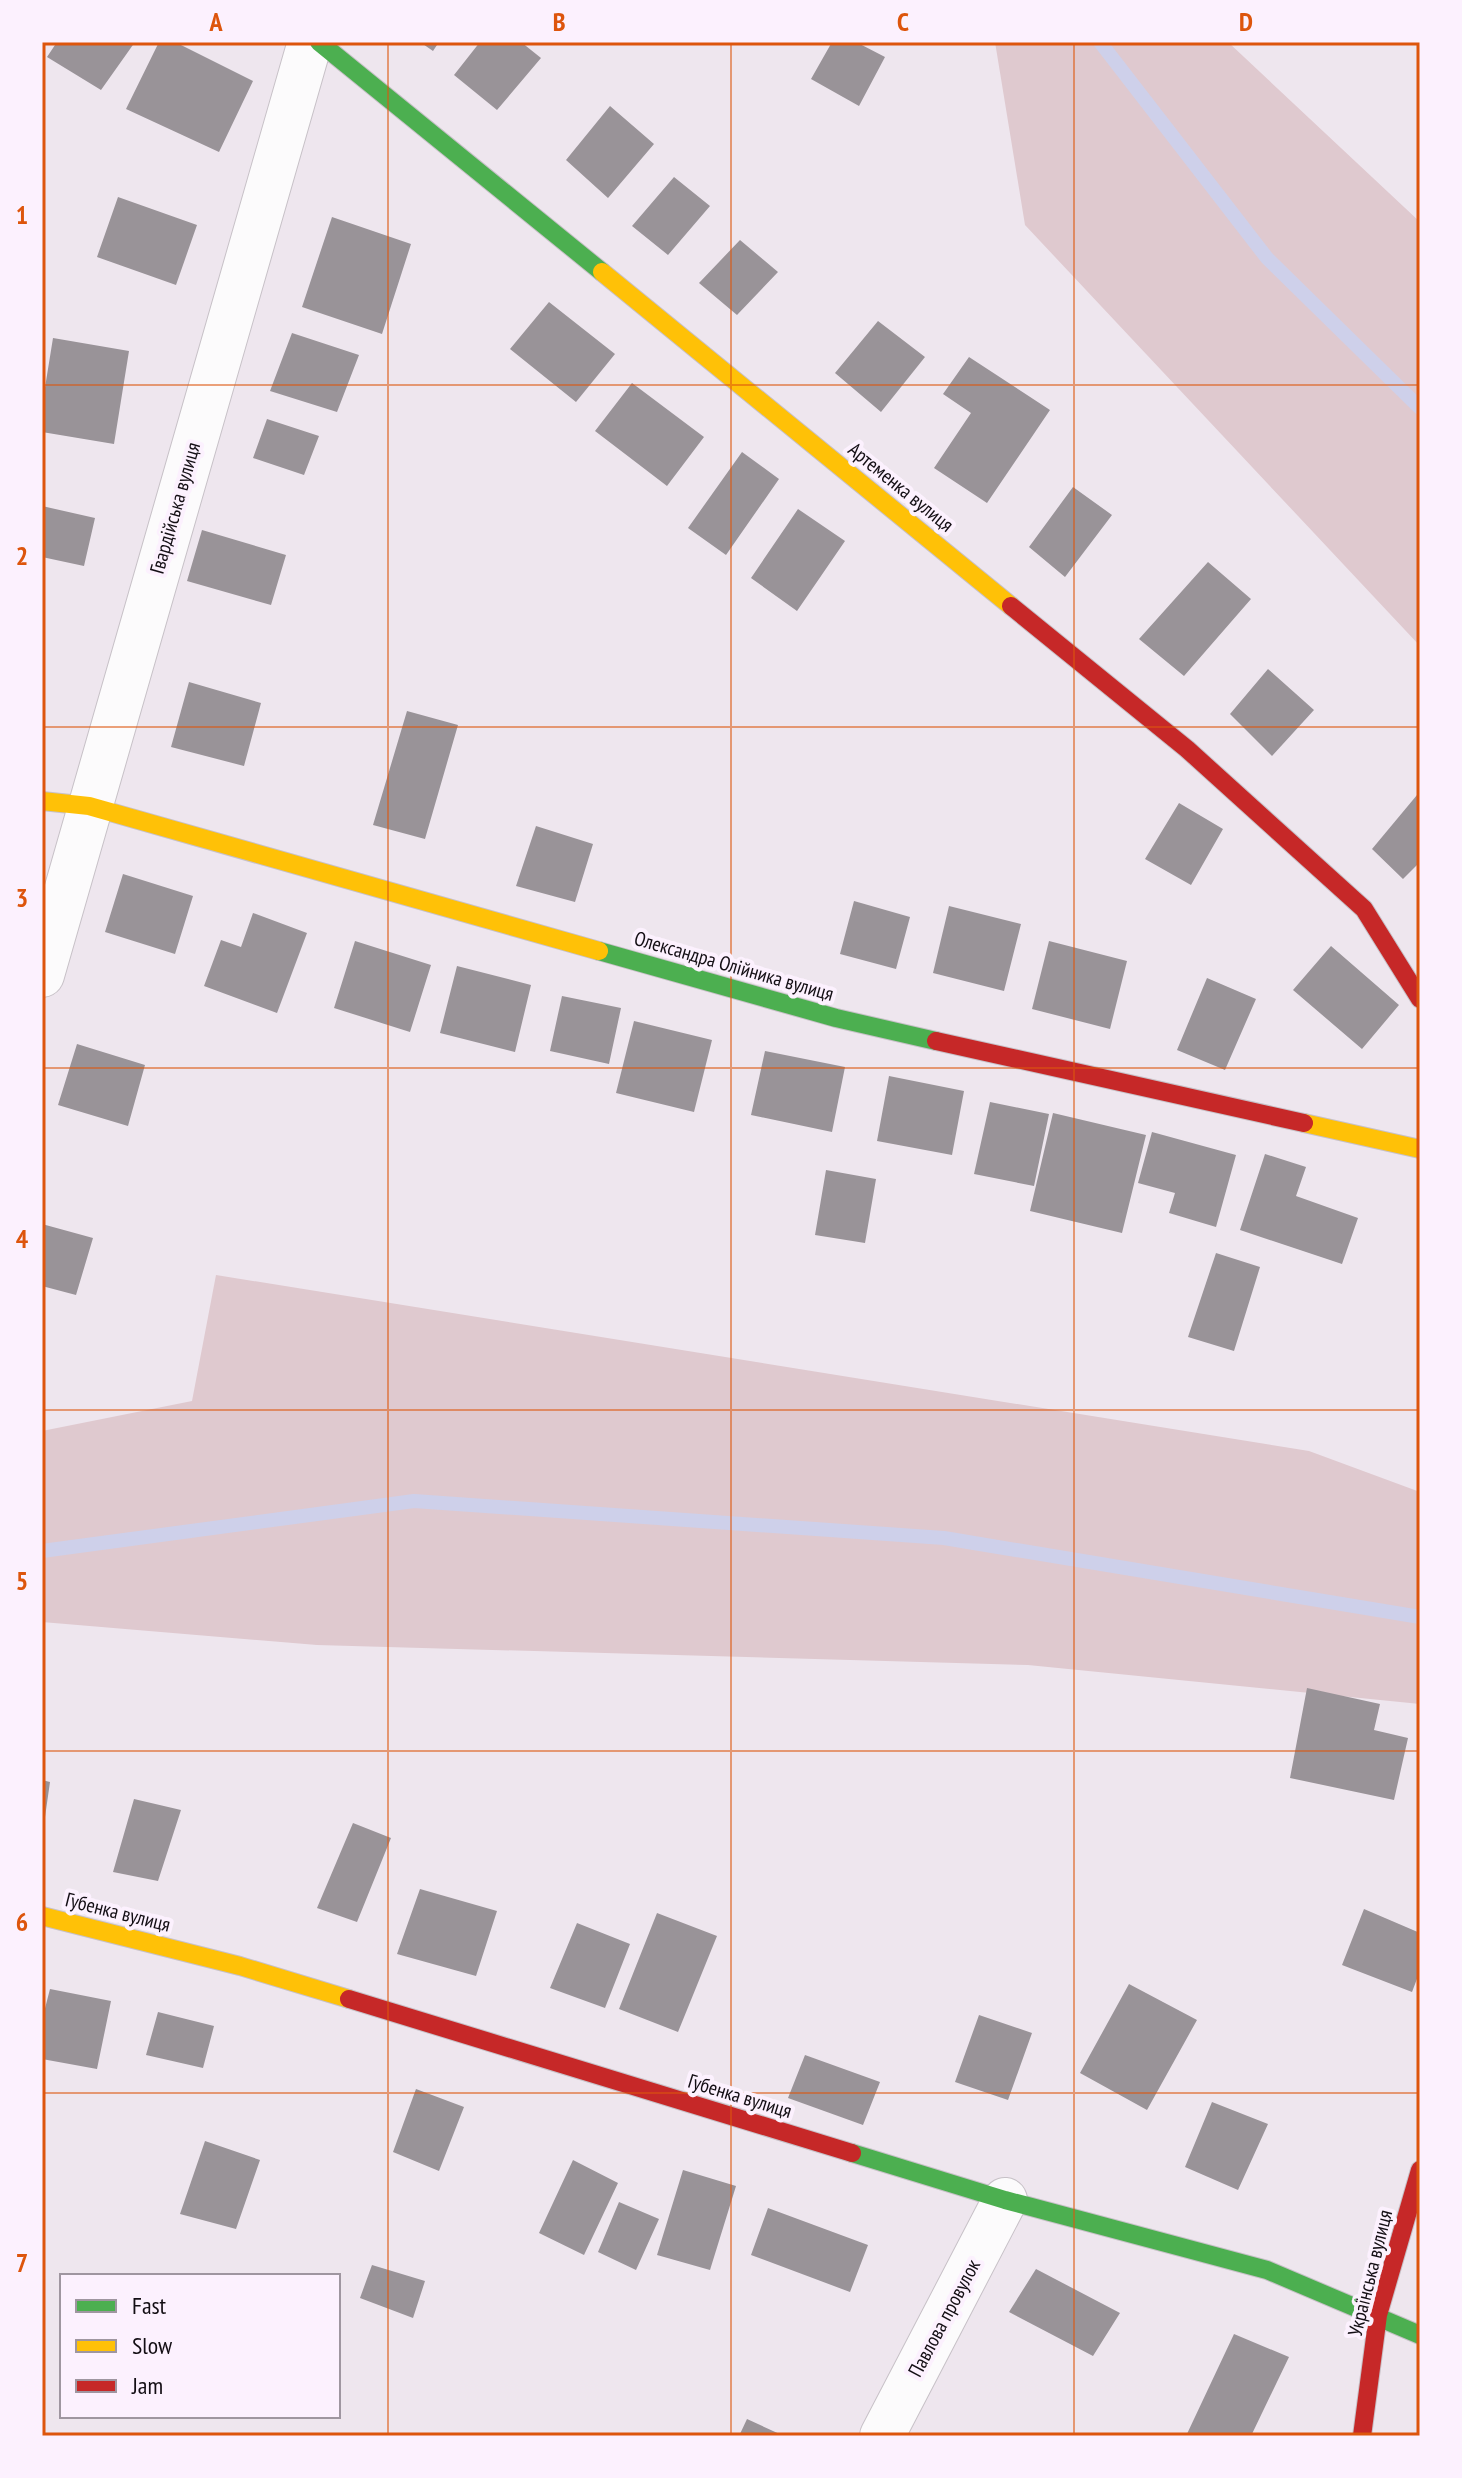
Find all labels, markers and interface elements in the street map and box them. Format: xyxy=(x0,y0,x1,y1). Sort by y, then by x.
text: A xyxy=(208,5,223,38)
text: B xyxy=(553,5,566,38)
text: C xyxy=(897,5,909,38)
text: D xyxy=(1239,5,1253,38)
text: 1 xyxy=(16,198,28,231)
street label: Артеменка вулиця xyxy=(843,436,959,538)
street label: Гвардійська вулиця xyxy=(144,439,206,577)
text: 2 xyxy=(16,539,28,572)
text: 3 xyxy=(16,881,28,914)
street label: Олександра Олійника вулиця xyxy=(631,925,837,1007)
text: 4 xyxy=(16,1222,29,1255)
text: 5 xyxy=(16,1564,28,1597)
street label: Губенка вулиця xyxy=(63,1886,173,1938)
text: 6 xyxy=(16,1905,28,1938)
street label: Губенка вулиця xyxy=(685,2068,795,2124)
street label: Українська вулиця xyxy=(1342,2207,1398,2339)
text: 7 xyxy=(16,2246,28,2279)
street label: Павлова провулок xyxy=(902,2255,986,2381)
legend xyxy=(60,2274,340,2418)
text: Fast xyxy=(132,2290,167,2321)
text: Slow xyxy=(132,2330,173,2361)
text: Jam xyxy=(131,2370,163,2401)

